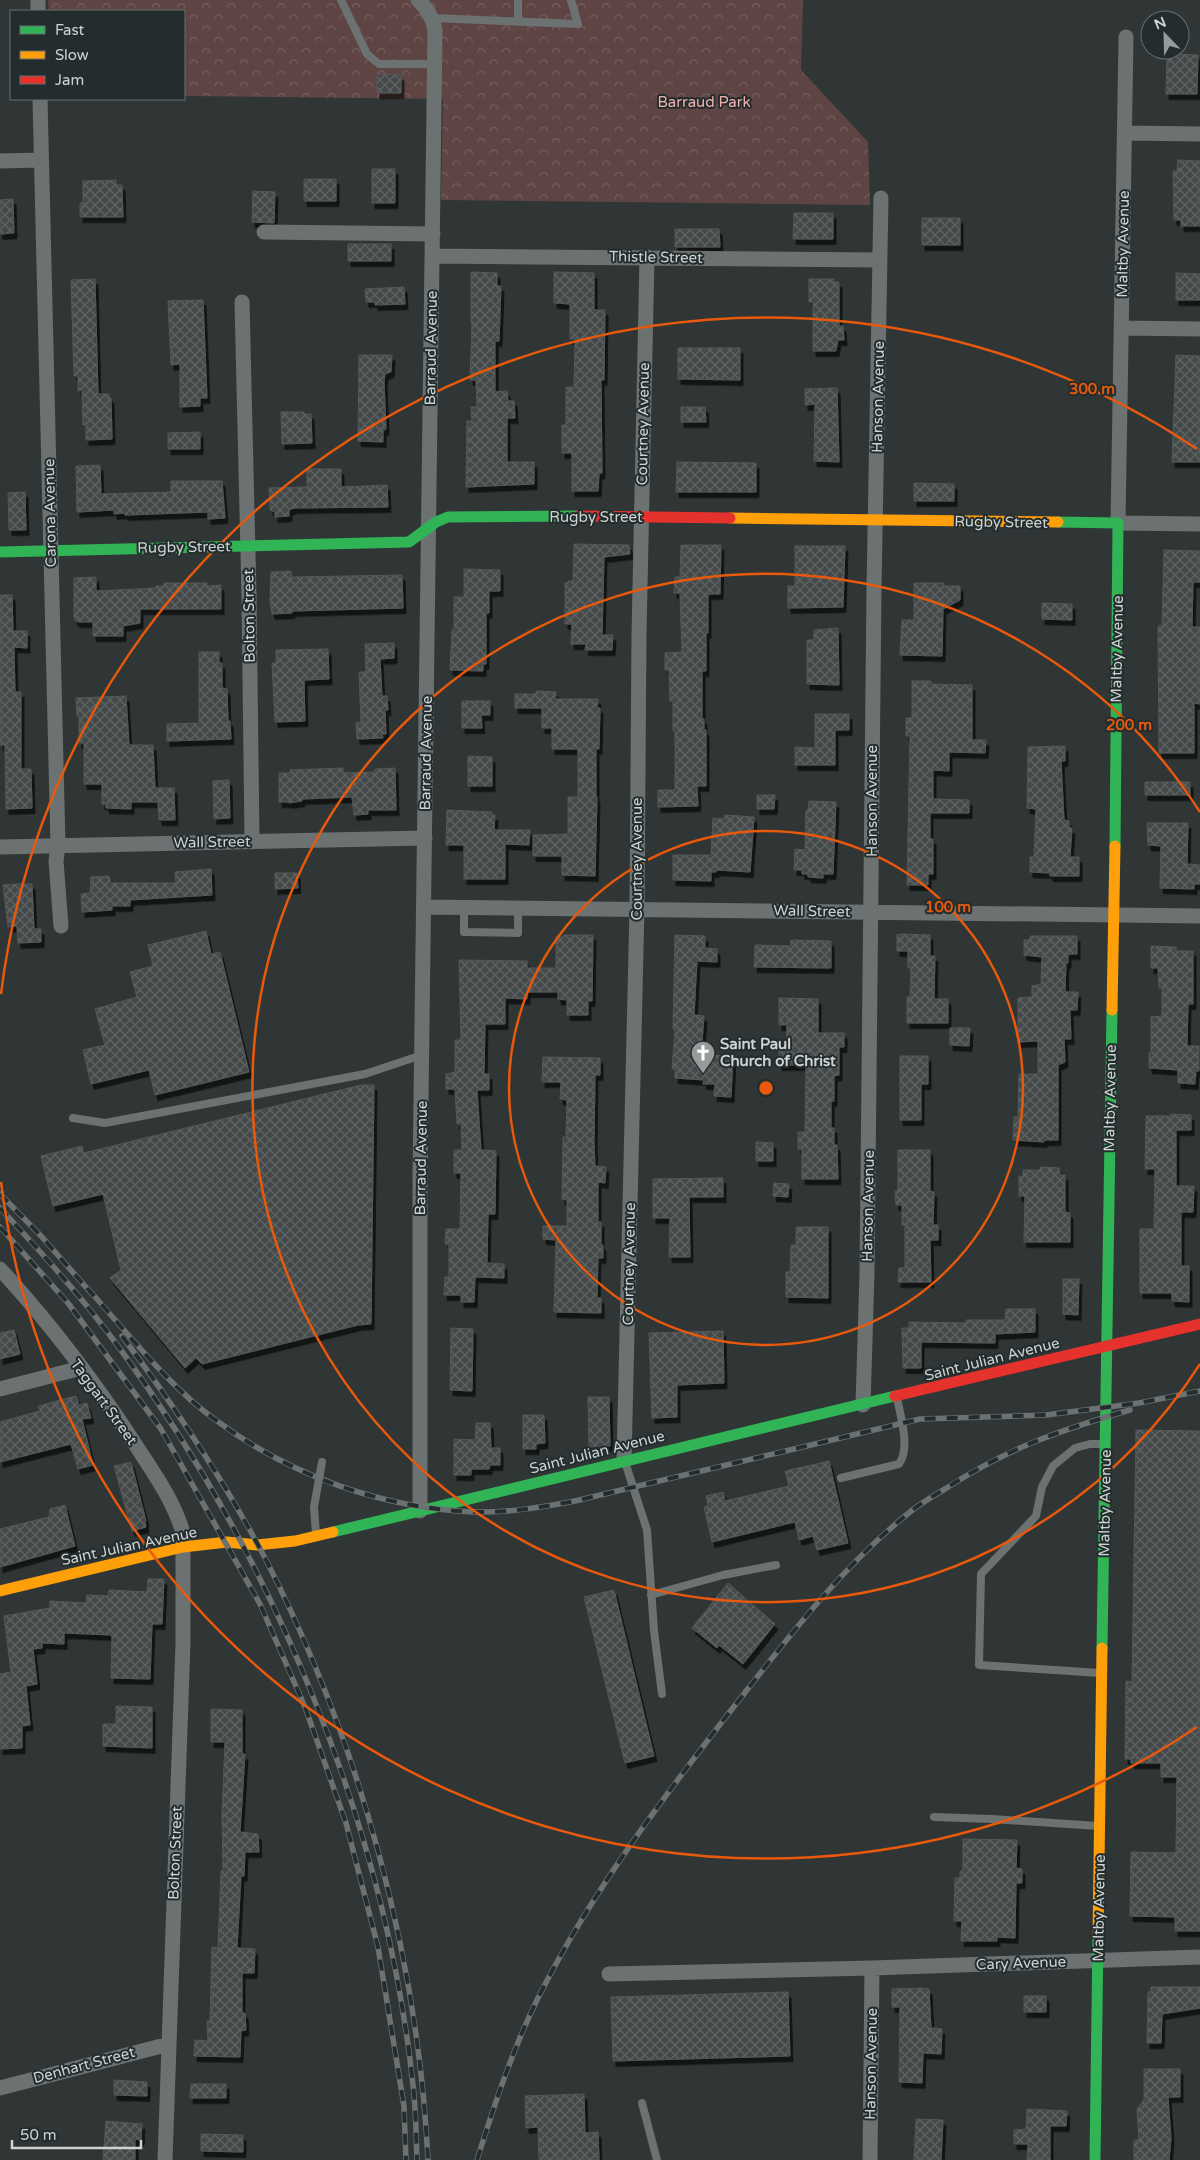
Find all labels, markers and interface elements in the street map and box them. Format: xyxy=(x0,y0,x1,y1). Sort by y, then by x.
legend xyxy=(10,10,185,100)
north arrow xyxy=(1140,10,1190,60)
text: N xyxy=(1152,13,1169,34)
text: Fast xyxy=(55,21,85,39)
text: Slow xyxy=(55,46,89,64)
text: Jam xyxy=(55,71,84,89)
park label: Barraud Park xyxy=(657,93,751,111)
street label: Maltby Avenue xyxy=(1113,190,1133,298)
street label: Thistle Street xyxy=(609,247,703,267)
street label: Barraud Avenue xyxy=(421,290,441,406)
street label: Hanson Avenue xyxy=(868,341,888,453)
street label: Courtney Avenue xyxy=(633,362,653,486)
text: 300 m xyxy=(1069,380,1115,398)
street label: Carona Avenue xyxy=(40,459,60,567)
street label: Rugby Street xyxy=(549,508,643,526)
street label: Rugby Street xyxy=(954,512,1048,532)
street label: Rugby Street xyxy=(137,537,231,557)
street label: Bolton Street xyxy=(239,569,259,663)
street label: Maltby Avenue xyxy=(1107,595,1127,703)
street label: Barraud Avenue xyxy=(416,695,436,811)
text: 200 m xyxy=(1106,716,1152,734)
street label: Hanson Avenue xyxy=(863,745,881,857)
street label: Courtney Avenue xyxy=(628,797,646,921)
street label: Wall Street xyxy=(173,832,251,852)
text: 100 m xyxy=(925,898,971,916)
street label: Wall Street xyxy=(773,901,851,921)
place label: Saint Paul Church of Christ xyxy=(720,1035,836,1070)
church icon: Saint Paul Church of Christ xyxy=(690,1040,716,1074)
street label: Maltby Avenue xyxy=(1100,1044,1120,1152)
centre of rings xyxy=(757,1079,775,1097)
street label: Barraud Avenue xyxy=(411,1100,431,1216)
street label: Hanson Avenue xyxy=(858,1150,878,1262)
street label: Courtney Avenue xyxy=(619,1202,639,1326)
street label: Saint Julian Avenue xyxy=(923,1333,1061,1385)
street label: Taggart Street xyxy=(67,1355,141,1449)
street label: Saint Julian Avenue xyxy=(528,1426,666,1478)
street label: Maltby Avenue xyxy=(1095,1449,1115,1557)
street label: Saint Julian Avenue xyxy=(59,1523,199,1569)
street label: Bolton Street xyxy=(164,1806,186,1900)
street label: Maltby Avenue xyxy=(1089,1854,1109,1962)
street label: Cary Avenue xyxy=(976,1952,1066,1974)
street label: Hanson Avenue xyxy=(861,2008,881,2120)
street label: Denhart Street xyxy=(31,2043,137,2087)
scale bar xyxy=(12,2118,141,2150)
text: 50 m xyxy=(20,2126,57,2144)

